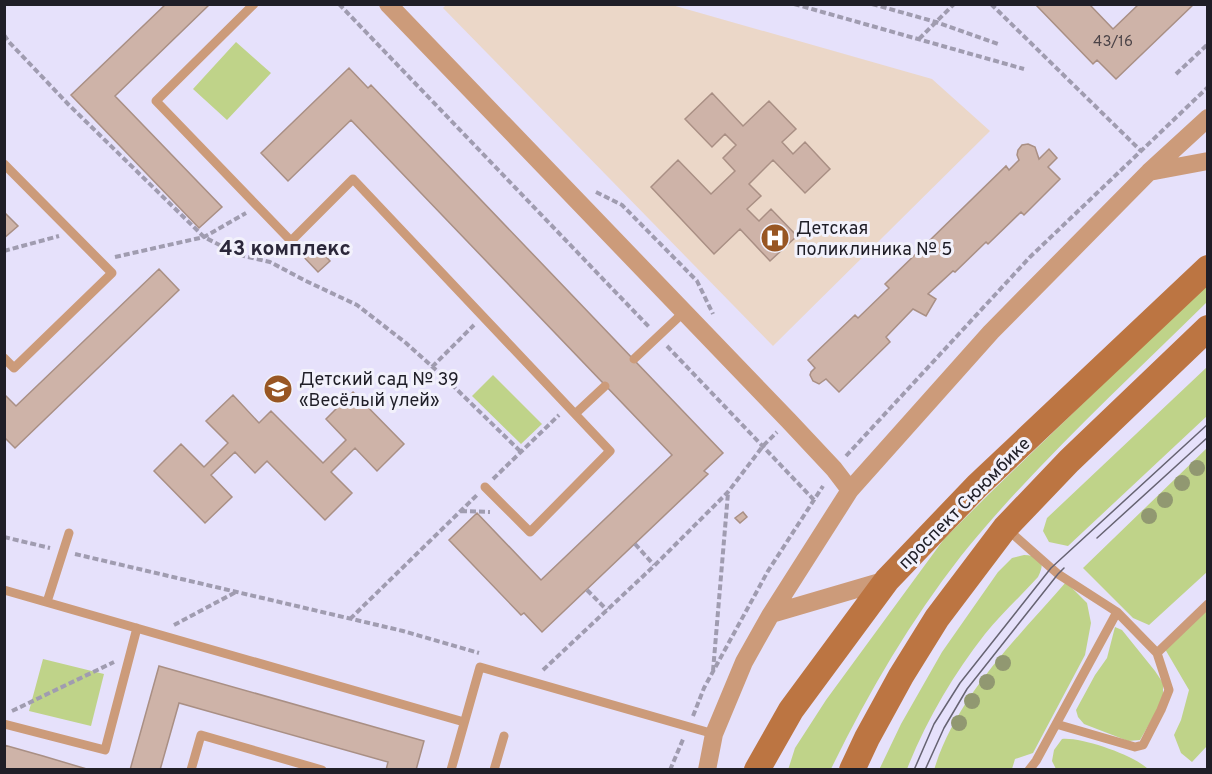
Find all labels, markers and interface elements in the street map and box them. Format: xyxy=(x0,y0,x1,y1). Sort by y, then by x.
house number: 43/16 xyxy=(1093,33,1133,52)
place label: Детская поликлиника № 5 xyxy=(796,218,952,262)
hospital icon: Детская поликлиника № 5 xyxy=(759,222,791,254)
district label: 43 комплекс xyxy=(219,236,351,263)
place label: Детский сад № 39 «Весёлый улей» xyxy=(299,369,459,413)
school or university icon: Детский сад № 39 «Весёлый улей» xyxy=(262,373,294,405)
street label: проспект Сююмбике xyxy=(894,433,1036,575)

